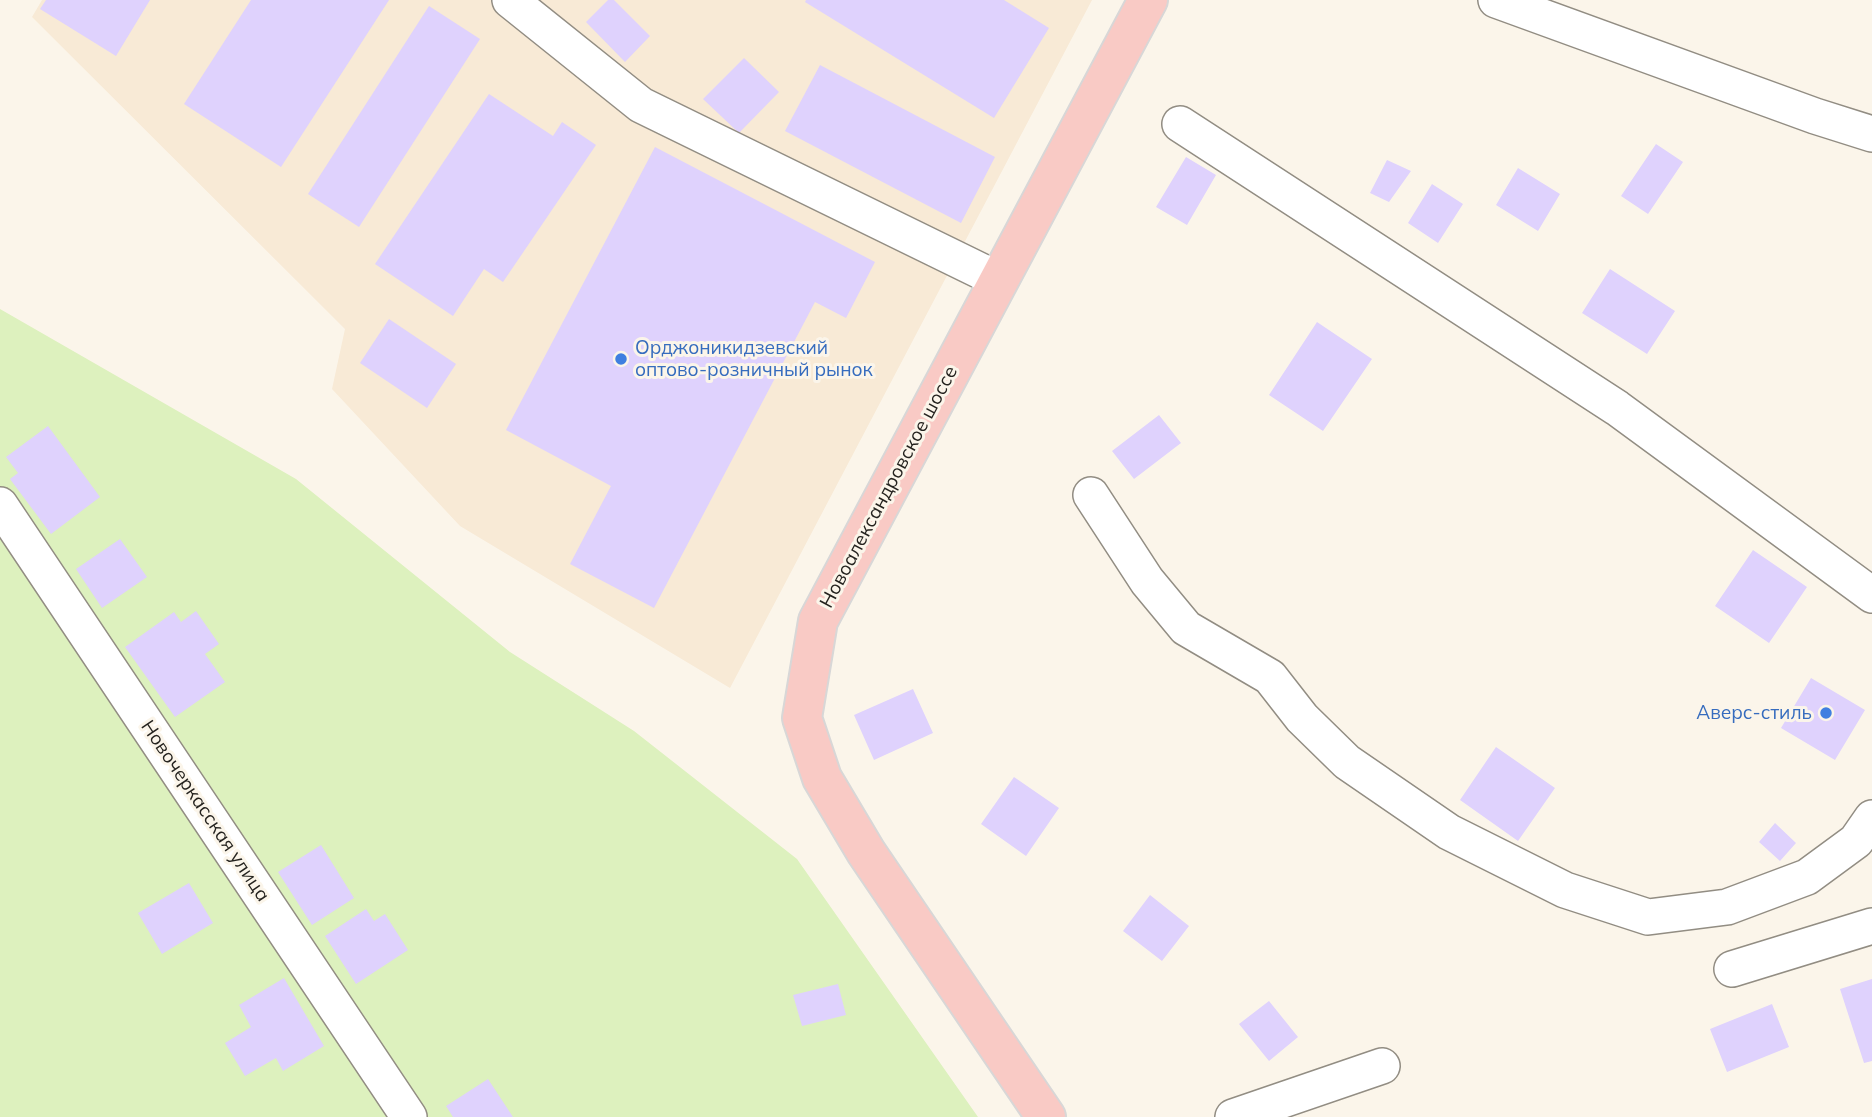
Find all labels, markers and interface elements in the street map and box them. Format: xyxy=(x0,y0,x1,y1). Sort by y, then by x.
place label: Орджоникидзевский оптово-розничный рынок xyxy=(635,337,873,381)
marker: Орджоникидзевский оптово-розничный рынок xyxy=(613,351,629,367)
street label: Новоалександровское шоссе xyxy=(815,362,963,612)
place label: Аверс-стиль xyxy=(1696,702,1812,724)
marker: Аверс-стиль xyxy=(1818,705,1834,721)
street label: Новочеркасская улица xyxy=(136,716,274,906)

